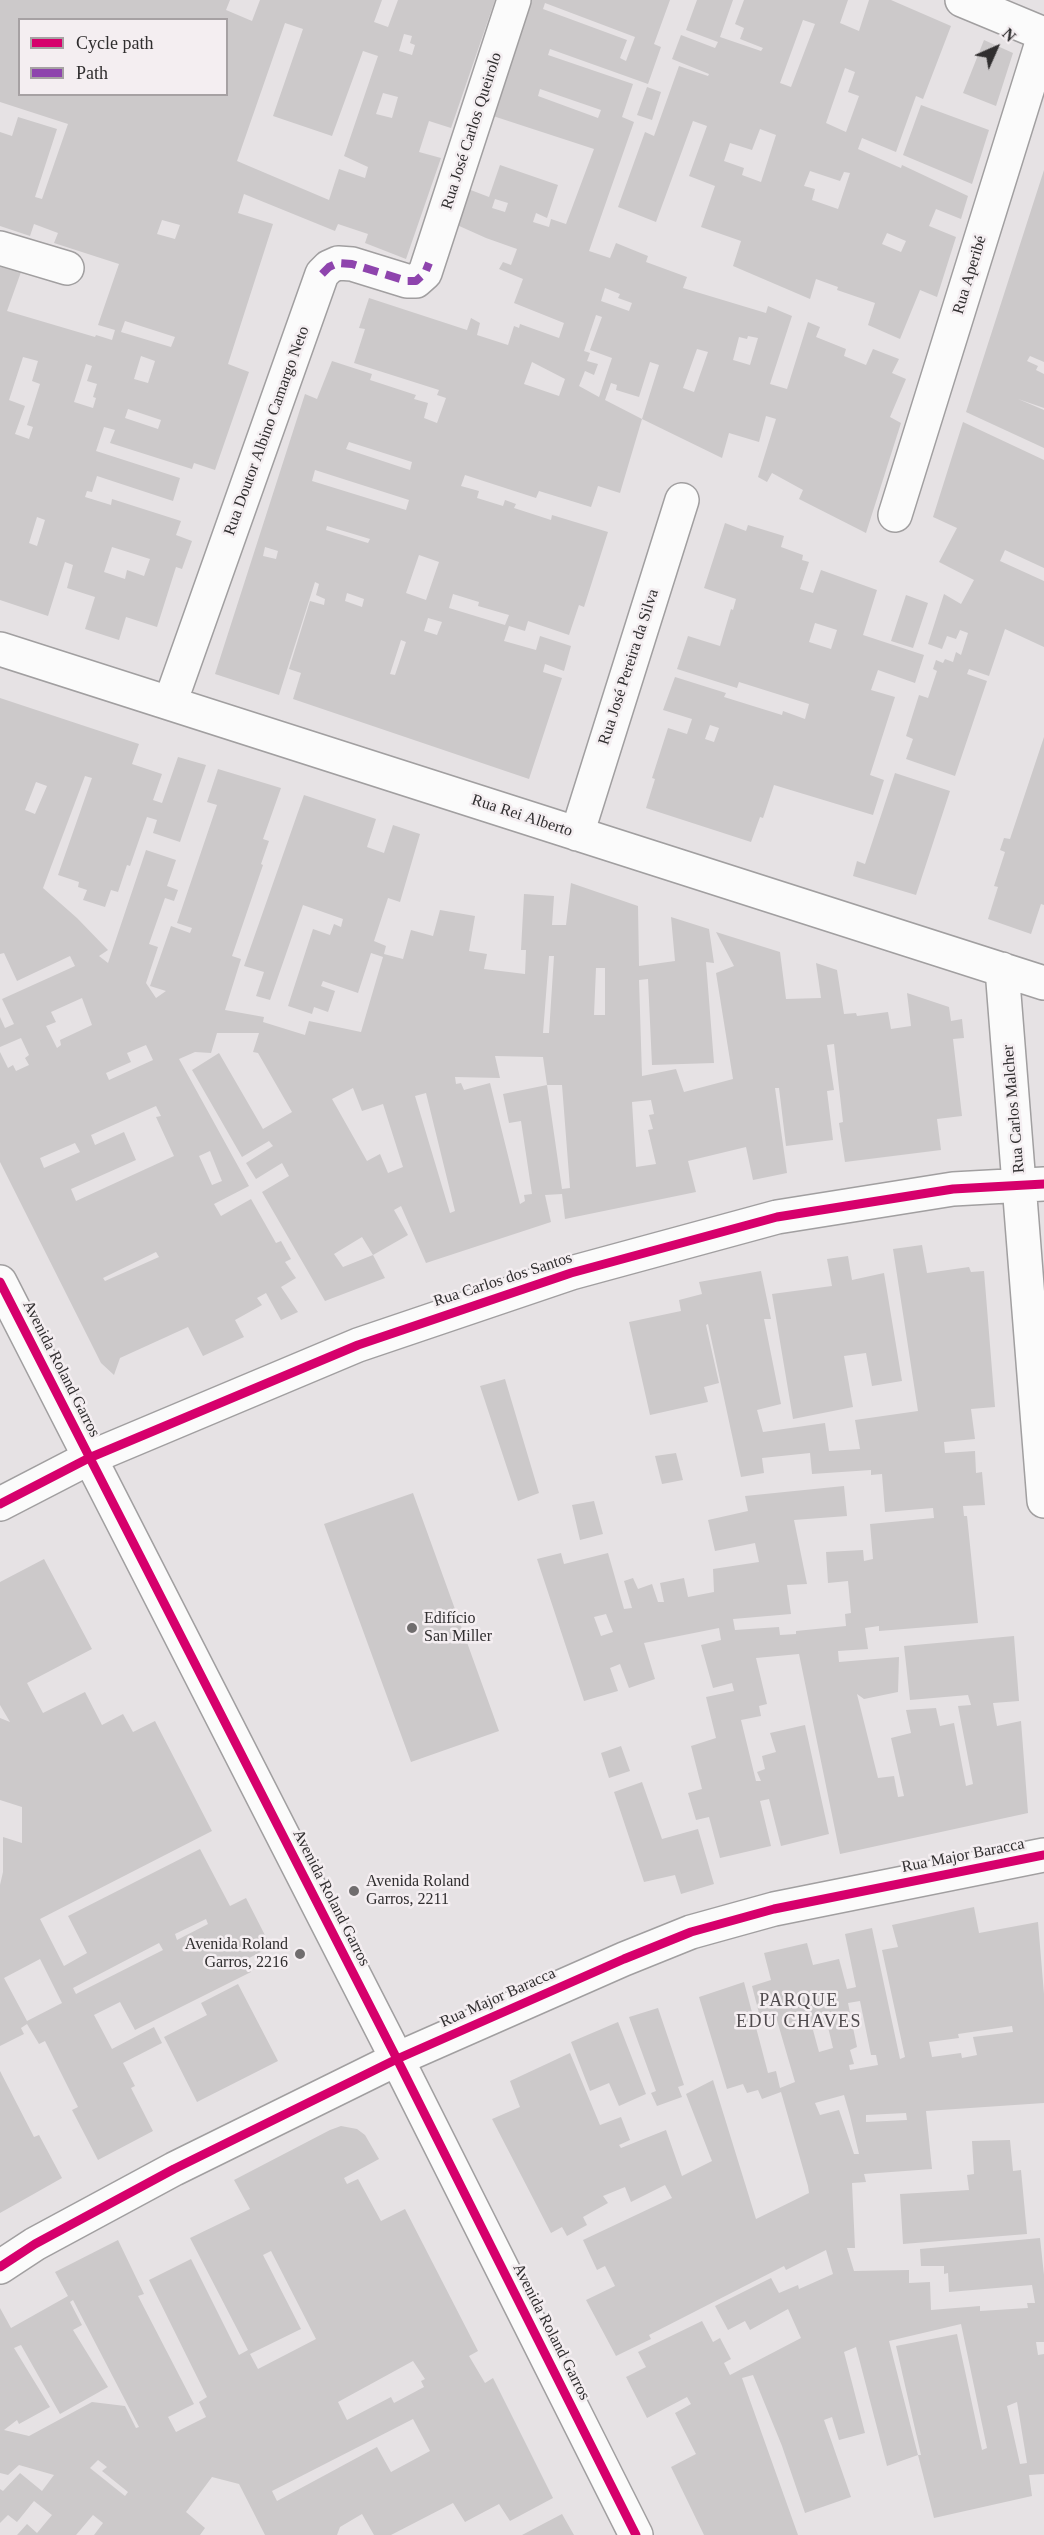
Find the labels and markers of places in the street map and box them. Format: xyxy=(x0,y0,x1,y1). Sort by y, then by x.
place label: Edifício San Miller xyxy=(424,1609,492,1647)
marker: Edifício San Miller xyxy=(405,1621,419,1635)
place label: Avenida Roland Garros, 2211 xyxy=(366,1872,469,1910)
marker: Avenida Roland Garros, 2211 xyxy=(347,1884,361,1898)
place label: Avenida Roland Garros, 2216 xyxy=(185,1935,288,1973)
marker: Avenida Roland Garros, 2216 xyxy=(293,1947,307,1961)

